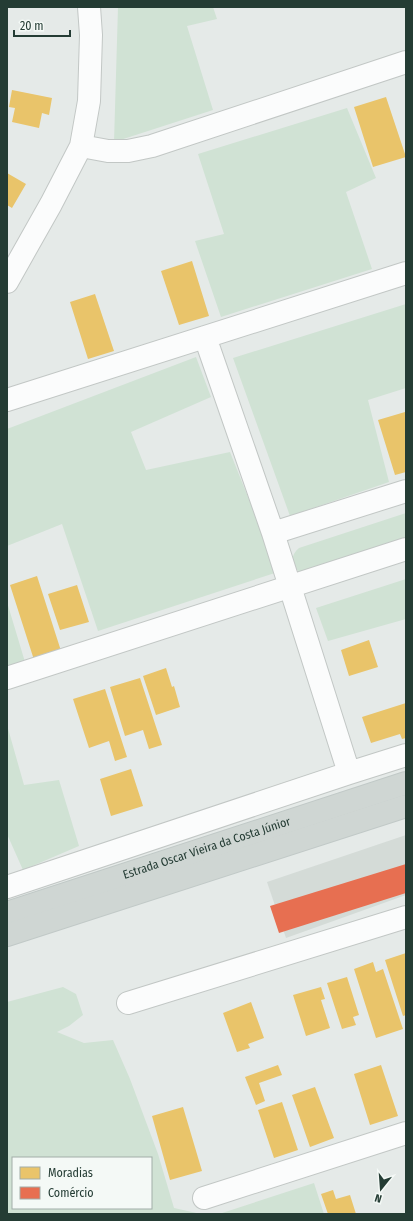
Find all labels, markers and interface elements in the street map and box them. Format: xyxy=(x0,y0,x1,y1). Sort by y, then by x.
scale bar xyxy=(14,12,70,38)
text: 20 m xyxy=(20,19,44,33)
street label: Estrada Oscar Vieira da Costa Júnior xyxy=(121,814,293,882)
legend xyxy=(12,1157,152,1209)
text: Moradias xyxy=(48,1166,93,1180)
north arrow xyxy=(361,1169,401,1209)
text: Comércio xyxy=(48,1186,94,1200)
text: N xyxy=(373,1191,383,1205)

